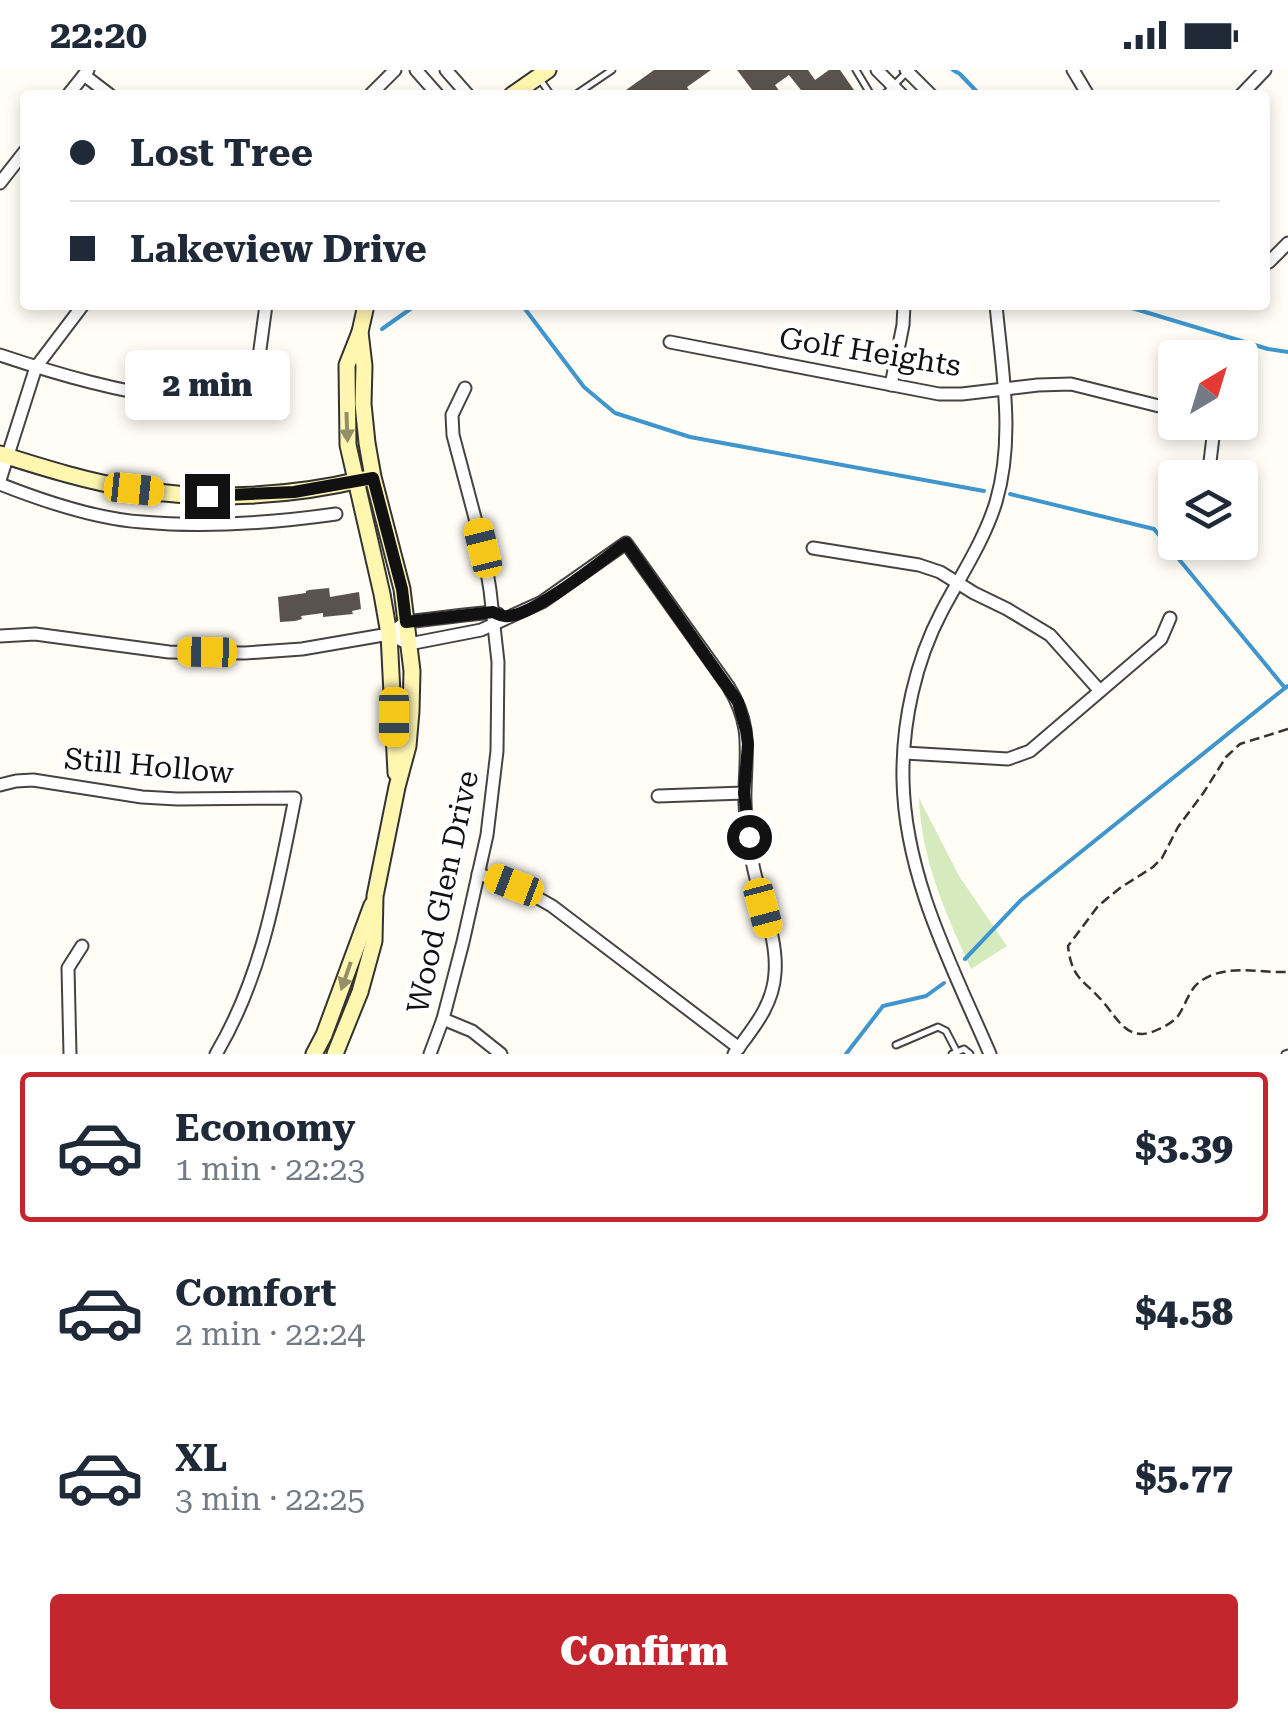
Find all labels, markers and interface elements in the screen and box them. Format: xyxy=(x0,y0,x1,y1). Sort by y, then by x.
text: 22:20 xyxy=(50,13,147,57)
text: Lost Tree xyxy=(130,131,313,175)
text: Lakeview Drive xyxy=(130,227,427,271)
street label: Golf Heights xyxy=(777,320,963,383)
north arrow xyxy=(1158,340,1258,440)
map controls xyxy=(1158,340,1258,560)
callout: 2 min xyxy=(124,351,290,421)
text: 2 min xyxy=(163,366,252,404)
one-way arrow xyxy=(339,412,355,444)
button: layers xyxy=(1158,460,1258,560)
car xyxy=(103,471,165,507)
route end xyxy=(185,474,230,519)
car xyxy=(461,515,505,581)
car xyxy=(177,636,237,668)
car xyxy=(379,687,409,747)
street label: Still Hollow xyxy=(63,741,235,790)
street label: Wood Glen Drive xyxy=(400,767,485,1016)
route start xyxy=(727,815,772,860)
car xyxy=(481,860,547,910)
car xyxy=(741,875,785,941)
one-way arrow xyxy=(337,961,352,991)
icon: car xyxy=(55,1102,145,1192)
text: Economy xyxy=(175,1106,355,1150)
text: $3.39 xyxy=(1135,1125,1233,1169)
text: 1 min · 22:23 xyxy=(175,1150,365,1188)
icon: car xyxy=(55,1267,145,1357)
text: Comfort xyxy=(175,1271,336,1315)
text: $4.58 xyxy=(1135,1290,1233,1334)
text: 2 min · 22:24 xyxy=(175,1315,365,1353)
icon: car xyxy=(55,1432,145,1522)
text: XL xyxy=(175,1436,227,1480)
text: $5.77 xyxy=(1135,1455,1233,1499)
text: 3 min · 22:25 xyxy=(175,1480,365,1518)
button: Confirm xyxy=(50,1594,1238,1709)

